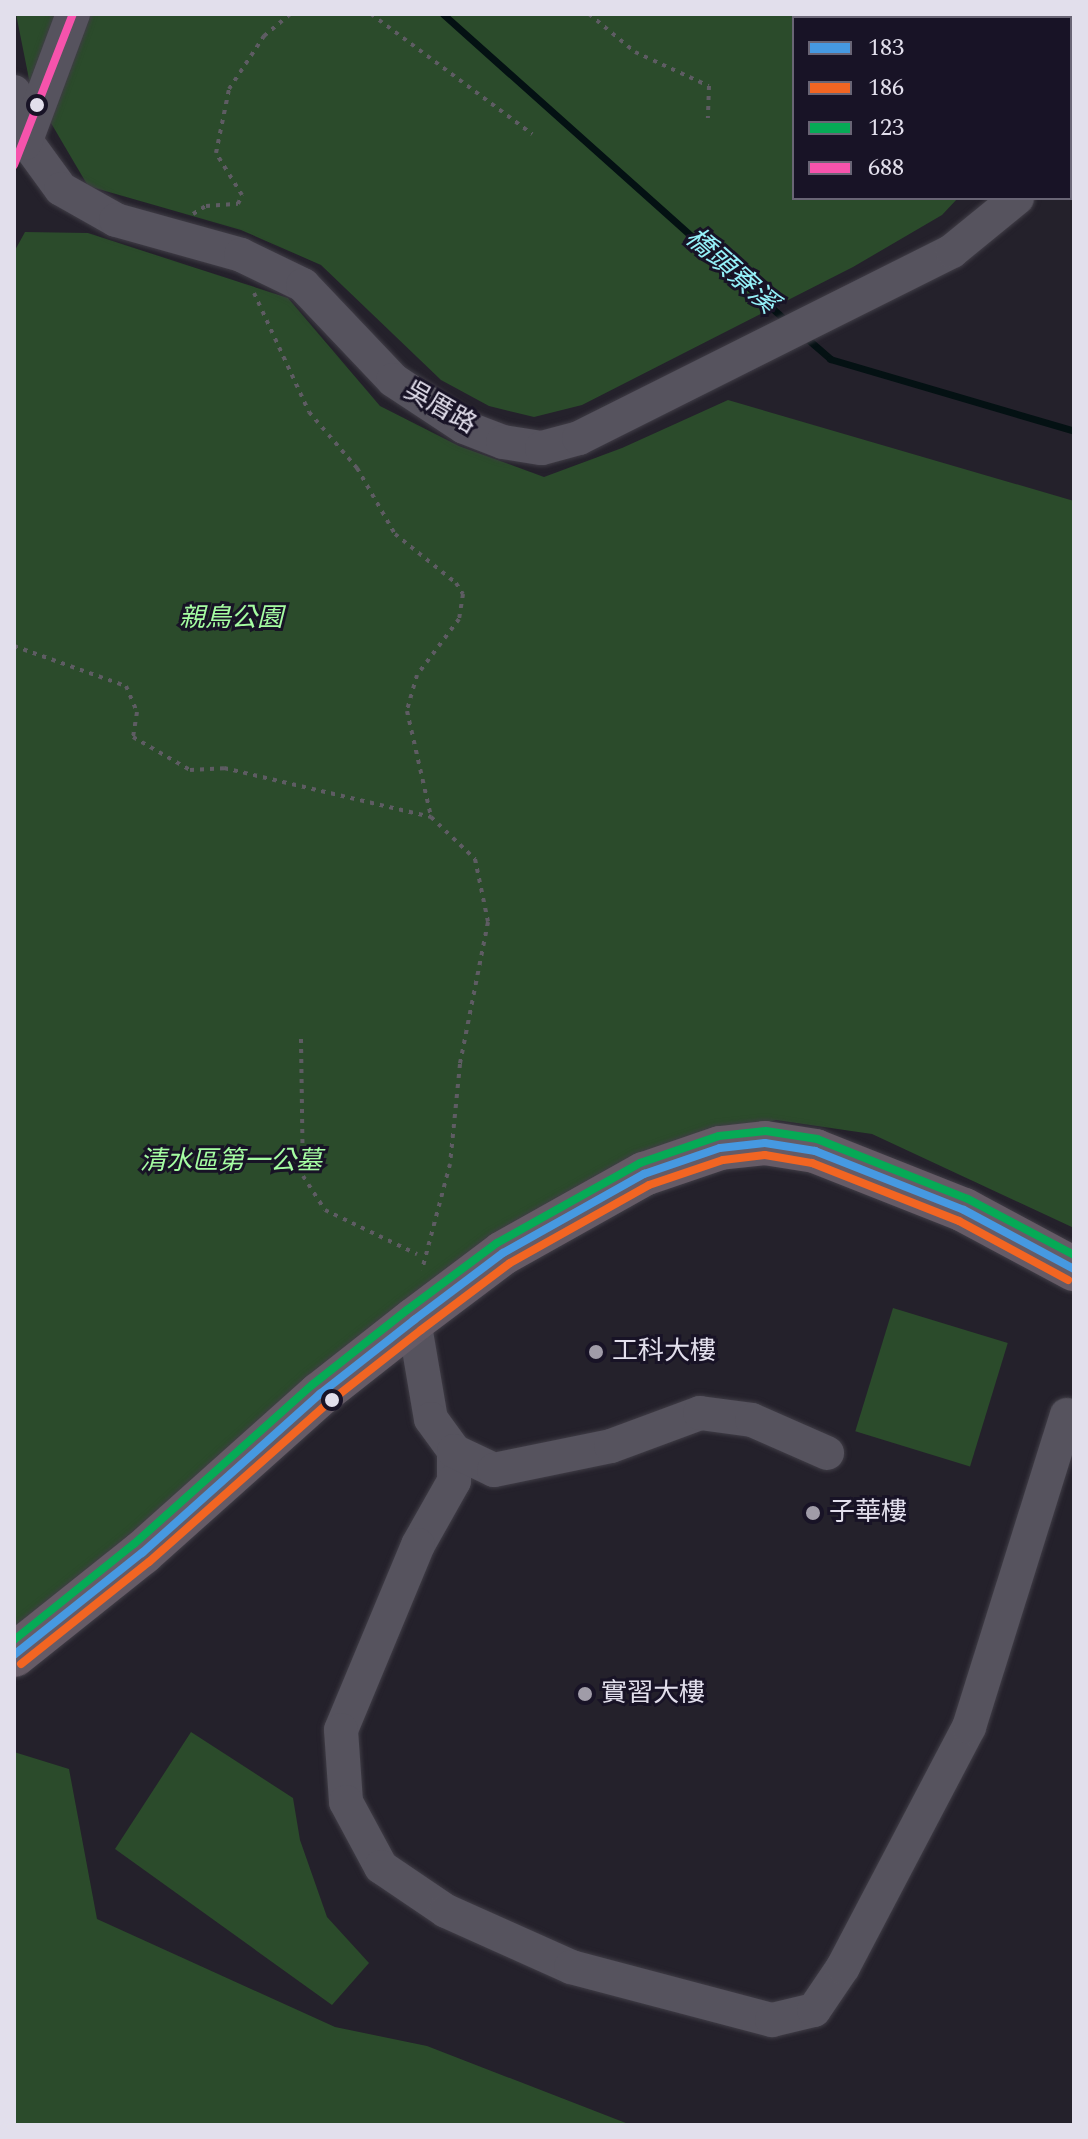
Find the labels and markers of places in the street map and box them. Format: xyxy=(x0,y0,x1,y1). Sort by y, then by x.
unlabelled marker xyxy=(29,97,45,113)
place label: 工科大樓 xyxy=(612,1336,716,1368)
marker: 工科大樓 xyxy=(587,1343,605,1361)
unlabelled marker xyxy=(324,1392,340,1408)
place label: 子華樓 xyxy=(829,1497,907,1529)
marker: 子華樓 xyxy=(804,1504,822,1522)
place label: 實習大樓 xyxy=(601,1678,705,1710)
marker: 實習大樓 xyxy=(576,1685,594,1703)

